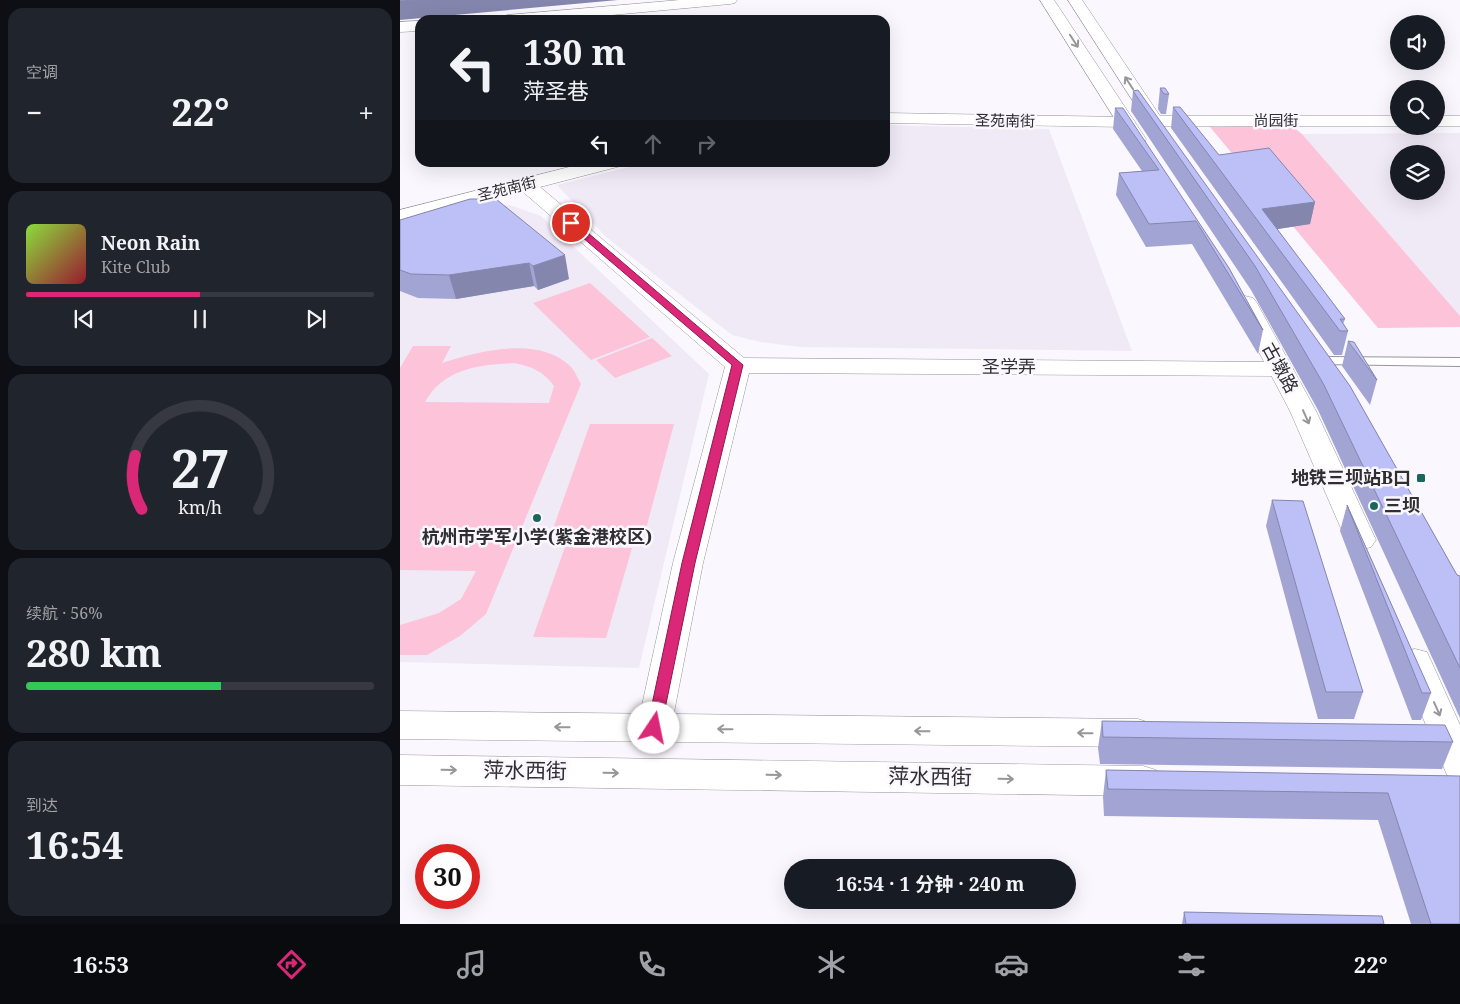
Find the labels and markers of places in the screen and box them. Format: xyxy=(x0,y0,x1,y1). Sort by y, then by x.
pin xyxy=(550,202,592,244)
place label: 地铁三坝站B口 xyxy=(1291,465,1411,489)
marker: 地铁三坝站B口 xyxy=(1415,472,1427,484)
place label: 三坝 xyxy=(1384,493,1420,517)
marker: 三坝 xyxy=(1368,500,1380,512)
marker: 杭州市学军小学(紫金港校区) xyxy=(531,512,543,524)
place label: 杭州市学军小学(紫金港校区) xyxy=(422,524,652,548)

